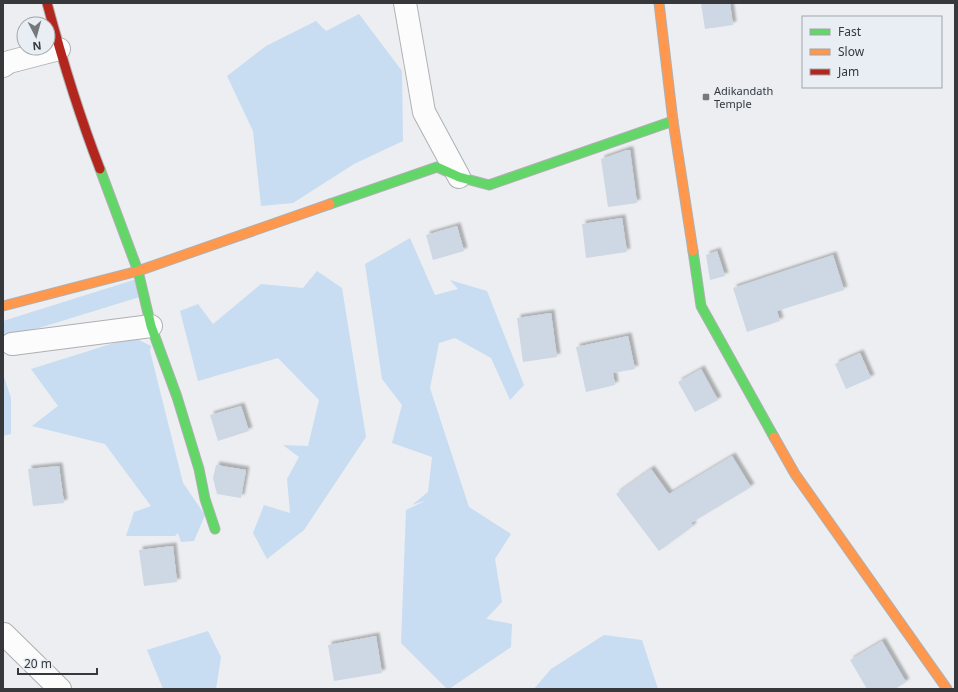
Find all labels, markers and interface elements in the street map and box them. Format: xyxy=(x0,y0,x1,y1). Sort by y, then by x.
north arrow xyxy=(16,16,56,56)
legend xyxy=(802,16,942,88)
text: Fast xyxy=(838,23,862,40)
text: N xyxy=(32,39,42,54)
text: Slow xyxy=(838,43,865,60)
text: Jam xyxy=(837,63,859,80)
place label: Adikandath Temple xyxy=(714,83,773,111)
marker: Adikandath Temple xyxy=(701,92,711,102)
scale bar xyxy=(18,650,97,676)
text: 20 m xyxy=(24,655,52,672)

